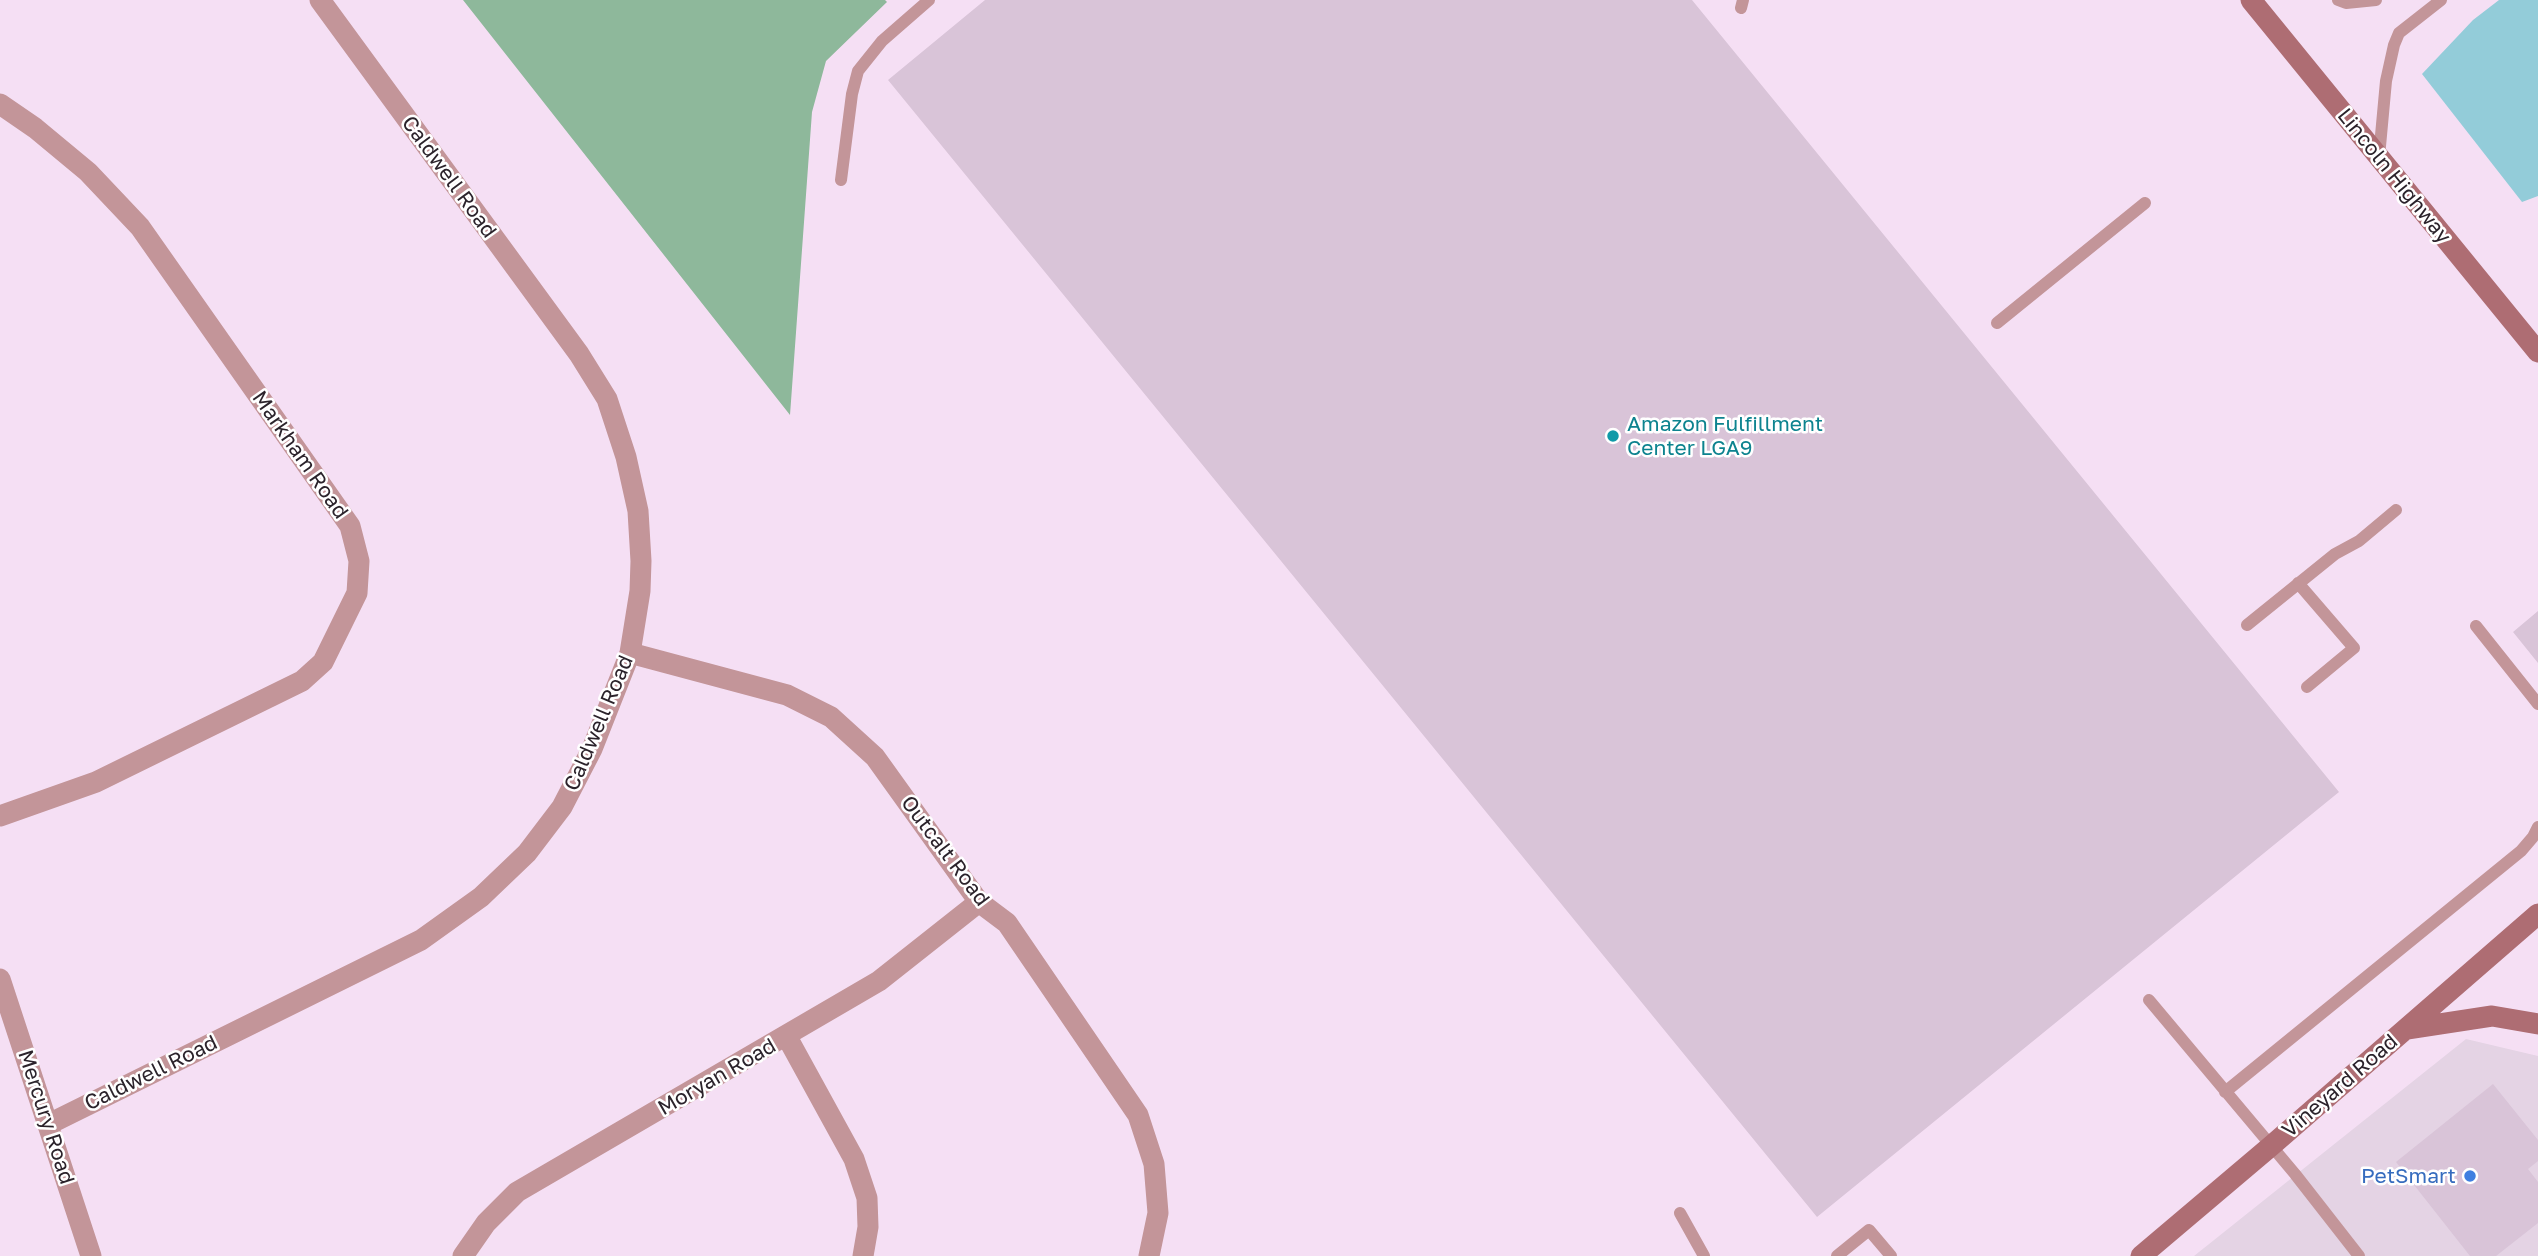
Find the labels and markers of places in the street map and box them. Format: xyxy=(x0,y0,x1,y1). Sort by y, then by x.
place label: Amazon Fulfillment Center LGA9 xyxy=(1627,411,1823,461)
marker: Amazon Fulfillment Center LGA9 xyxy=(1605,428,1621,444)
place label: PetSmart xyxy=(2361,1163,2456,1189)
marker: PetSmart xyxy=(2462,1168,2478,1184)

